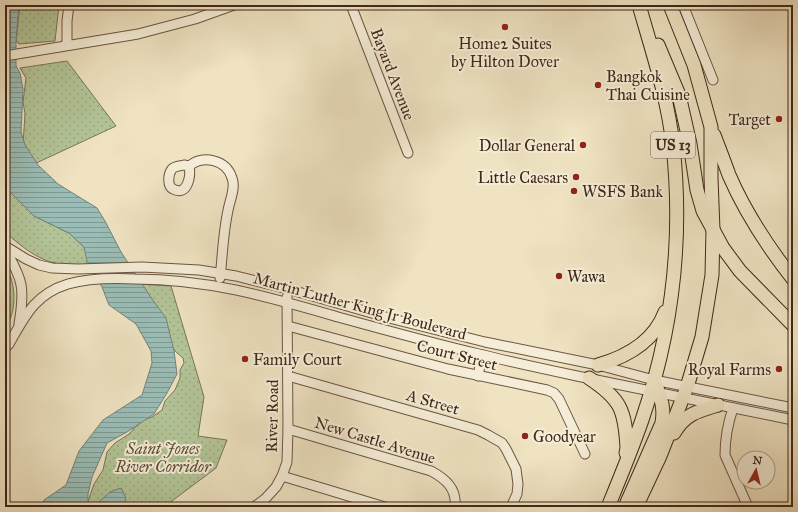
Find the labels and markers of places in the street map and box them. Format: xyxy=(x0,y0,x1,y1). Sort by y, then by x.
marker: Home2 Suites by Hilton Dover xyxy=(500,22,510,32)
place label: Home2 Suites by Hilton Dover xyxy=(451,34,559,71)
place label: Bangkok Thai Cuisine xyxy=(606,67,690,104)
marker: Bangkok Thai Cuisine xyxy=(593,80,603,90)
place label: Target xyxy=(728,110,771,130)
marker: Target xyxy=(774,114,784,124)
place label: Dollar General xyxy=(479,136,576,155)
marker: Dollar General xyxy=(578,140,588,150)
place label: Little Caesars xyxy=(477,168,568,187)
marker: Little Caesars xyxy=(571,172,581,182)
place label: WSFS Bank xyxy=(582,182,663,201)
marker: WSFS Bank xyxy=(569,186,579,196)
place label: Wawa xyxy=(567,267,606,286)
marker: Wawa xyxy=(554,271,564,281)
place label: Family Court xyxy=(253,350,342,369)
marker: Family Court xyxy=(240,354,250,364)
place label: Royal Farms xyxy=(688,360,771,379)
marker: Royal Farms xyxy=(774,364,784,374)
place label: Goodyear xyxy=(533,427,596,446)
marker: Goodyear xyxy=(520,431,530,441)

